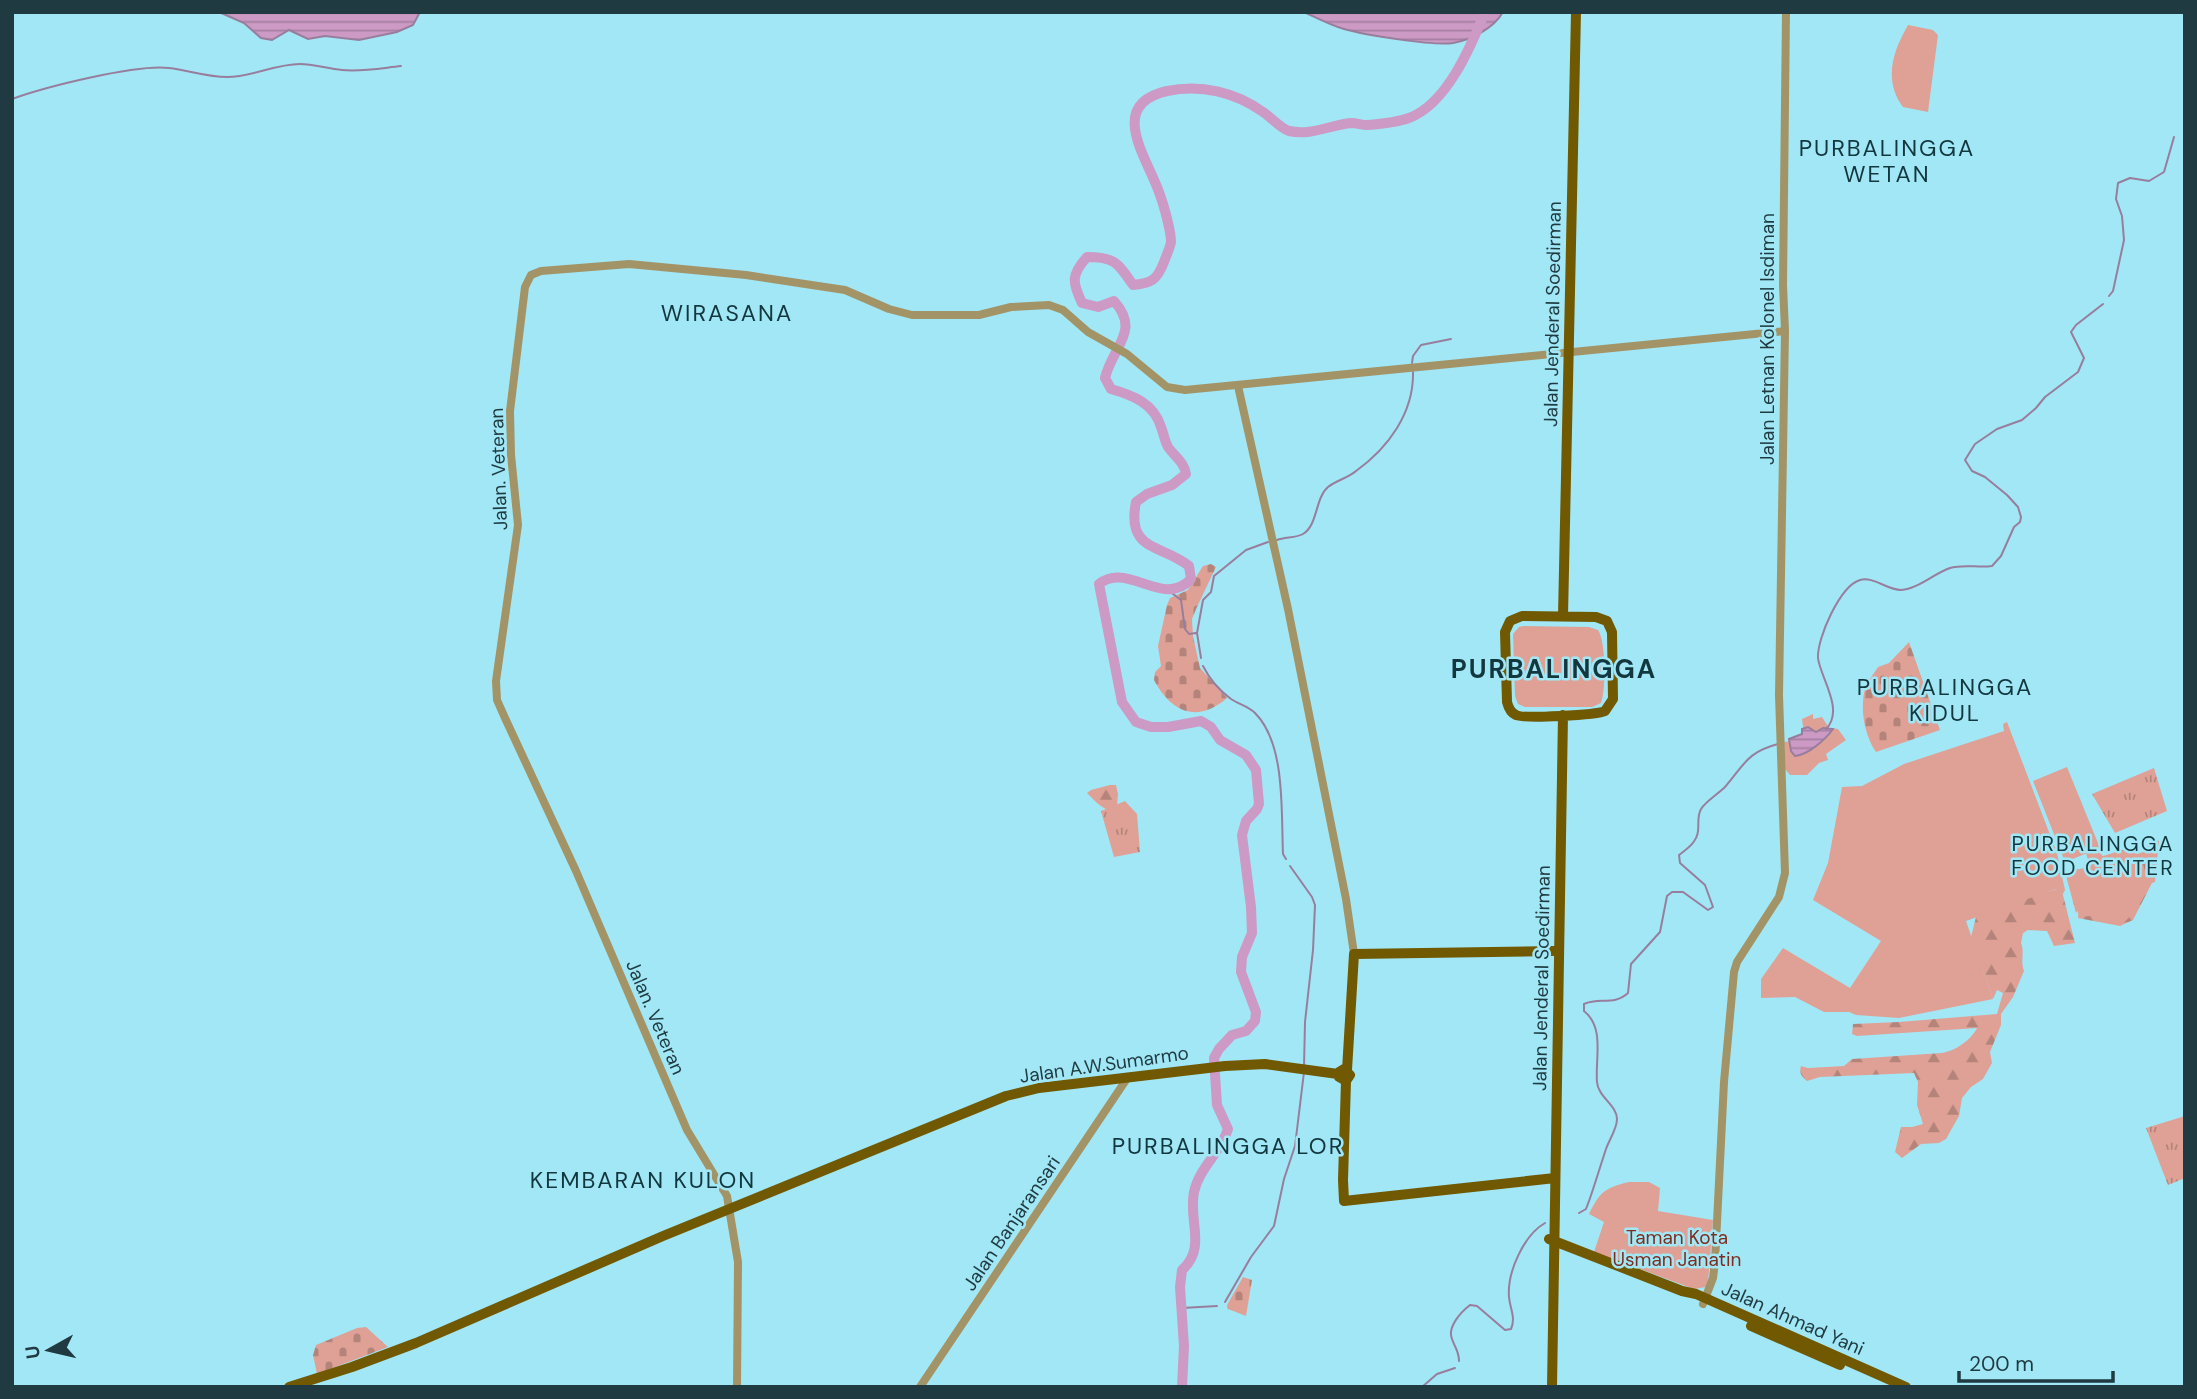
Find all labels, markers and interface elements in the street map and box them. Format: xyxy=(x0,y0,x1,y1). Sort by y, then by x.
district label: PURBALINGGA WETAN xyxy=(1799,133,1975,189)
street label: Jalan Jenderal Soedirman xyxy=(1538,201,1567,427)
street label: Jalan Letnan Kolonel Isdiman xyxy=(1755,213,1780,465)
district label: WIRASANA xyxy=(661,298,793,328)
street label: Jalan. Veteran xyxy=(484,407,513,531)
district label: PURBALINGGA xyxy=(1451,652,1657,686)
district label: PURBALINGGA KIDUL xyxy=(1857,672,2033,728)
district label: PURBALINGGA FOOD CENTER xyxy=(2011,830,2175,882)
street label: Jalan Jenderal Soedirman xyxy=(1527,865,1556,1091)
street label: Jalan. Veteran xyxy=(620,956,691,1078)
street label: Jalan A.W.Sumarmo xyxy=(1018,1040,1190,1089)
district label: PURBALINGGA LOR xyxy=(1112,1131,1344,1161)
street label: Jalan Banjaransari xyxy=(957,1151,1066,1296)
district label: KEMBARAN KULON xyxy=(530,1165,756,1195)
park label: Taman Kota Usman Janatin xyxy=(1613,1225,1741,1272)
street label: Jalan Ahmad Yani xyxy=(1718,1276,1868,1361)
north arrow xyxy=(14,1315,84,1385)
scale bar xyxy=(1959,1340,2113,1384)
text: U xyxy=(19,1344,46,1360)
text: 200 m xyxy=(1969,1350,2034,1378)

